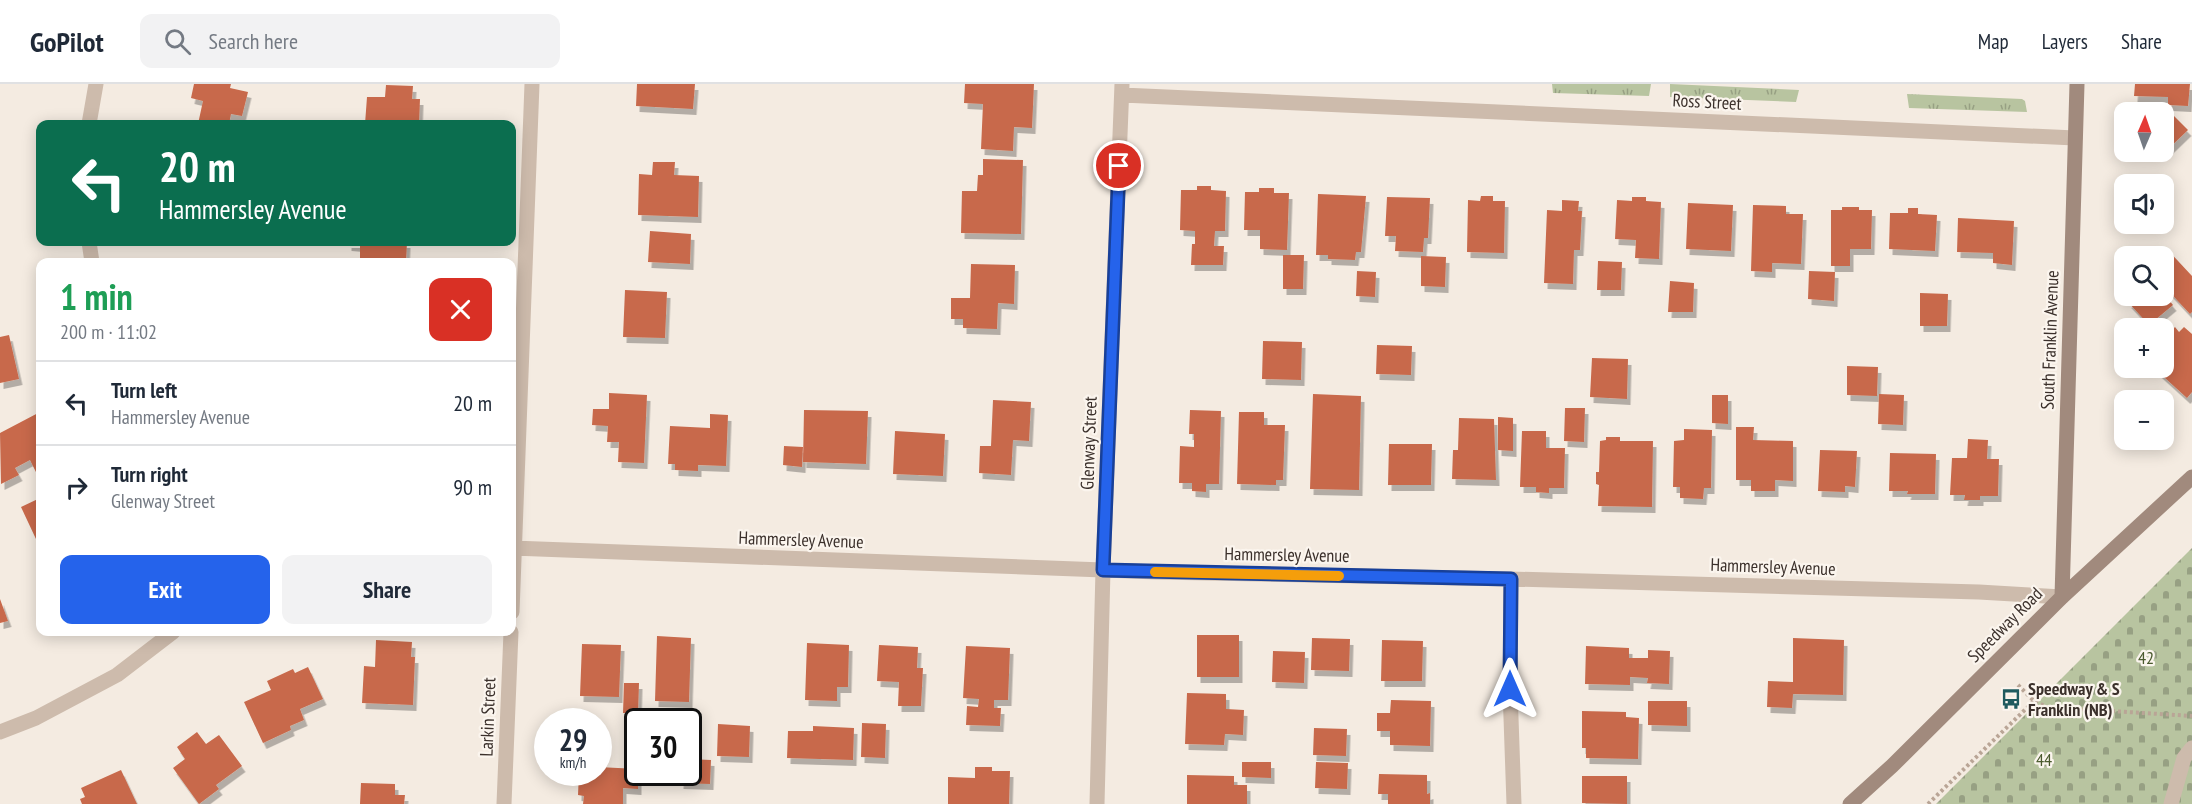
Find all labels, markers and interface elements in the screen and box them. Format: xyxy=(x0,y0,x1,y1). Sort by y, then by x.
search box xyxy=(140,14,560,68)
text: GoPilot xyxy=(30,23,104,60)
icon: search xyxy=(161,25,194,58)
text: Search here xyxy=(209,27,298,55)
text: Map xyxy=(1978,28,2009,55)
text: Layers xyxy=(2042,28,2088,55)
text: Share xyxy=(2121,28,2162,55)
street label: Ross Street xyxy=(1672,88,1742,115)
north arrow xyxy=(2114,102,2174,162)
map controls xyxy=(2114,102,2174,450)
text: 20 m xyxy=(159,139,236,194)
pin xyxy=(1093,140,1144,191)
icon: left xyxy=(60,144,138,222)
icon: arrive xyxy=(1102,149,1135,182)
button: sound xyxy=(2114,174,2174,234)
text: Hammersley Avenue xyxy=(159,192,347,226)
button: search xyxy=(2114,246,2174,306)
street label: South Franklin Avenue xyxy=(2036,270,2063,410)
text: 1 min xyxy=(60,273,133,320)
button: close xyxy=(429,278,492,341)
button: + xyxy=(2114,318,2174,378)
text: 200 m · 11:02 xyxy=(60,319,157,345)
text: Turn left xyxy=(111,376,177,404)
icon: left xyxy=(60,387,93,420)
text: 20 m xyxy=(453,389,492,417)
button: − xyxy=(2114,390,2174,450)
street label: Glenway Street xyxy=(1075,396,1102,490)
text: Hammersley Avenue xyxy=(111,404,250,430)
text: Turn right xyxy=(111,460,188,488)
icon: right xyxy=(60,471,93,504)
text: 90 m xyxy=(453,473,492,501)
text: Glenway Street xyxy=(111,488,215,514)
street label: Hammersley Avenue xyxy=(738,526,864,553)
street label: Hammersley Avenue xyxy=(1224,542,1350,567)
street label: Hammersley Avenue xyxy=(1710,553,1836,580)
button: Exit xyxy=(60,555,270,624)
button: Share xyxy=(282,555,492,624)
street label: Speedway Road xyxy=(1962,582,2047,667)
park label: 42 xyxy=(2138,646,2154,669)
position arrow xyxy=(1478,657,1542,721)
street label: Larkin Street xyxy=(475,677,500,757)
place label: Speedway & S Franklin (NB) xyxy=(2028,677,2120,721)
bus stop icon: Speedway & S Franklin (NB) xyxy=(1999,687,2023,711)
speed limit sign: 30 xyxy=(624,708,702,786)
text: 29 xyxy=(559,720,587,759)
park label: 44 xyxy=(2036,748,2052,771)
text: km/h xyxy=(560,753,586,772)

